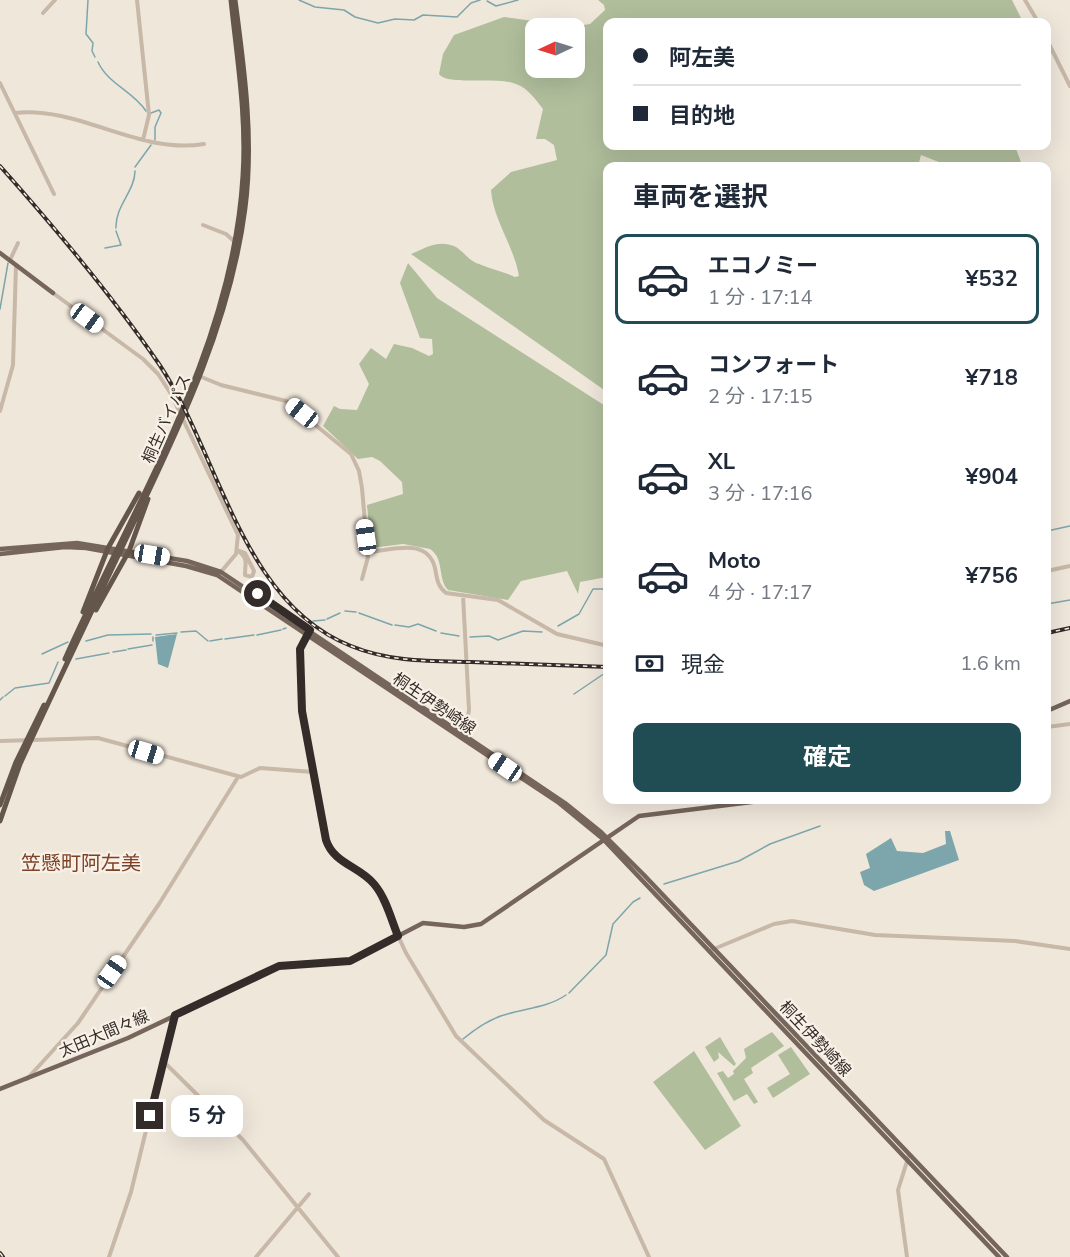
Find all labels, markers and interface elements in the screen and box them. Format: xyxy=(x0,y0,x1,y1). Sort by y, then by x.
north arrow xyxy=(525,18,585,78)
map controls xyxy=(525,18,585,78)
text: 阿左美 xyxy=(669,43,735,73)
text: 目的地 xyxy=(669,101,735,131)
text: 車両を選択 xyxy=(633,179,768,216)
text: エコノミー xyxy=(708,251,818,281)
icon: car xyxy=(636,252,690,306)
text: ¥532 xyxy=(965,264,1018,294)
text: 1 分 · 17:14 xyxy=(708,284,813,311)
car xyxy=(67,300,107,336)
text: コンフォート xyxy=(708,350,839,380)
icon: car xyxy=(636,351,690,405)
text: ¥718 xyxy=(965,363,1018,393)
street label: 桐生バイパス xyxy=(137,371,197,467)
text: 2 分 · 17:15 xyxy=(708,383,813,410)
car xyxy=(282,395,322,431)
text: XL xyxy=(708,447,735,477)
icon: car xyxy=(636,450,690,504)
text: ¥904 xyxy=(965,462,1018,492)
text: 3 分 · 17:16 xyxy=(708,480,813,507)
car xyxy=(355,518,377,556)
car xyxy=(133,543,171,567)
text: Moto xyxy=(708,546,761,576)
icon: car xyxy=(636,549,690,603)
text: ¥756 xyxy=(965,561,1018,591)
text: 4 分 · 17:17 xyxy=(708,579,813,606)
route start xyxy=(244,580,271,607)
icon: cash xyxy=(633,647,666,680)
text: 現金 xyxy=(681,650,725,680)
text: 1.6 km xyxy=(960,650,1021,677)
street label: 桐生伊勢崎線 xyxy=(388,668,480,740)
button: 確定 xyxy=(633,723,1021,792)
car xyxy=(126,738,166,766)
car xyxy=(485,749,525,785)
district label: 笠懸町阿左美 xyxy=(21,850,141,877)
car xyxy=(94,952,130,992)
street label: 桐生伊勢崎線 xyxy=(774,996,856,1082)
street label: 太田大間々線 xyxy=(56,1005,152,1063)
callout: 5 分 xyxy=(171,1095,243,1137)
route end xyxy=(136,1102,163,1129)
text: 5 分 xyxy=(188,1102,226,1129)

